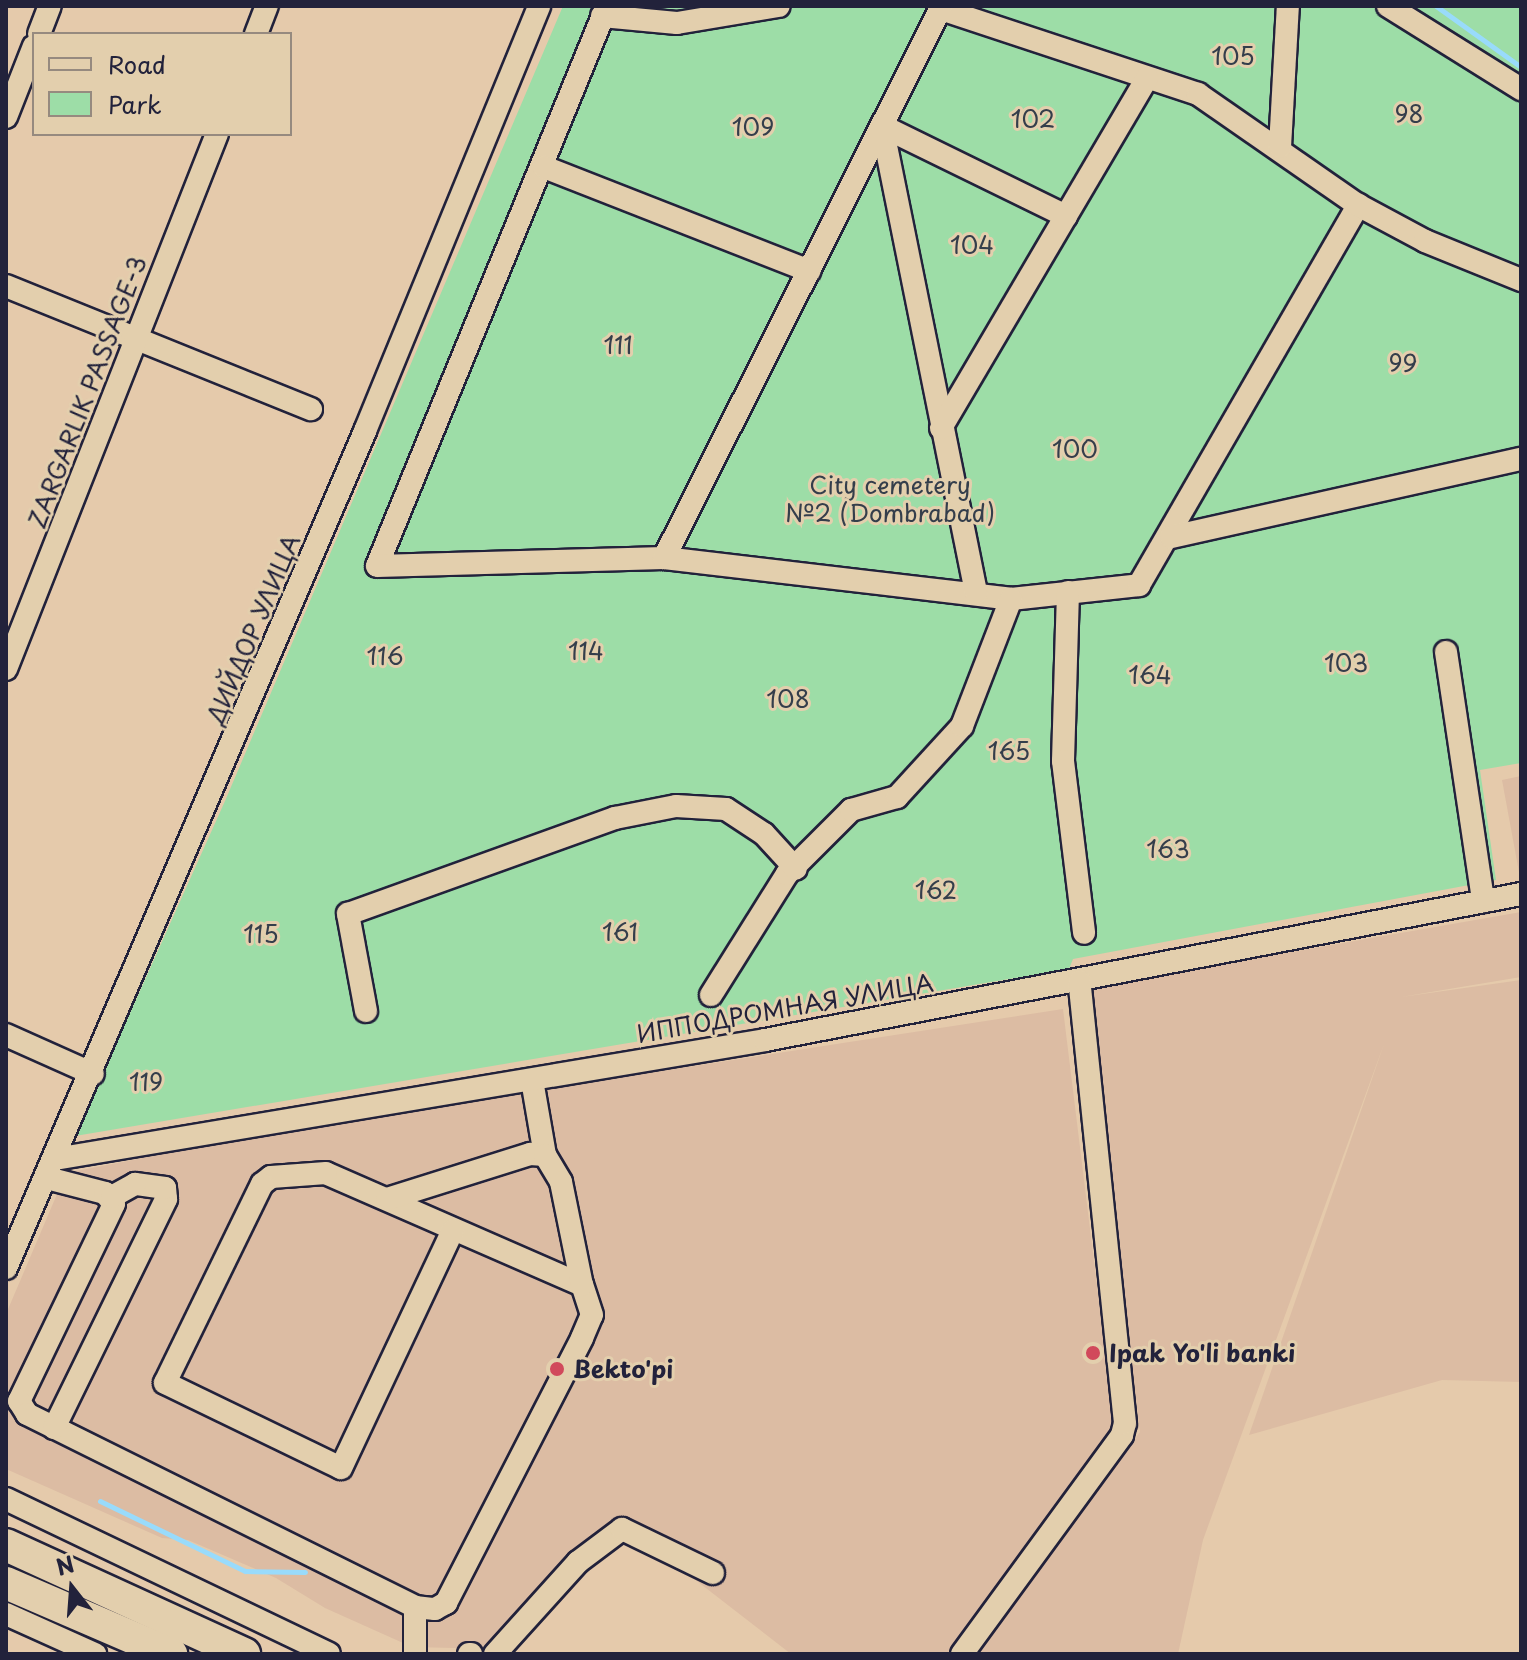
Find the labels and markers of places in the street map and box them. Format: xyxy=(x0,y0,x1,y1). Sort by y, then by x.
place label: Ipak Yo'li banki xyxy=(1109,1339,1297,1367)
marker: Ipak Yo'li banki xyxy=(1084,1344,1102,1362)
place label: Bekto'pi xyxy=(573,1355,673,1383)
marker: Bekto'pi xyxy=(548,1360,566,1378)

